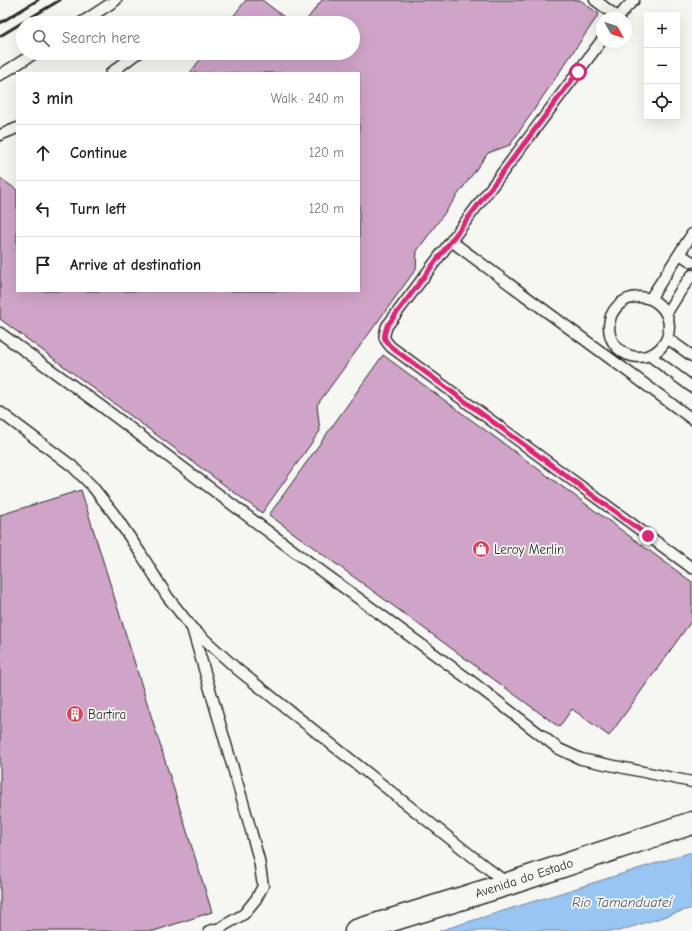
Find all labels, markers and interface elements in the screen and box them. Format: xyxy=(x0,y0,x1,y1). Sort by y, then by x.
north arrow xyxy=(596,12,632,48)
map controls xyxy=(644,12,680,120)
button: + xyxy=(644,12,680,48)
search box xyxy=(16,16,360,60)
icon: search xyxy=(30,27,52,49)
text: Search here xyxy=(62,29,140,47)
button: − xyxy=(644,48,680,84)
route start xyxy=(569,63,587,81)
button: locate xyxy=(644,84,680,120)
text: 3 min xyxy=(32,89,73,108)
text: Walk · 240 m xyxy=(271,91,344,106)
icon: ahead xyxy=(32,142,54,164)
text: Continue xyxy=(70,144,127,162)
text: 120 m xyxy=(309,145,344,160)
icon: left xyxy=(32,198,54,220)
text: Turn left xyxy=(70,200,126,218)
text: 120 m xyxy=(309,201,344,216)
icon: arrive xyxy=(32,254,54,276)
text: Arrive at destination xyxy=(70,256,201,274)
route end xyxy=(639,527,657,545)
shop icon: Leroy Merlin xyxy=(471,539,491,559)
place label: Leroy Merlin xyxy=(494,542,564,557)
building icon: Bartira xyxy=(65,704,85,724)
place label: Bartira xyxy=(88,707,126,722)
street label: Avenida do Estado xyxy=(473,855,575,901)
water label: Rio Tamanduateí xyxy=(572,894,674,911)

